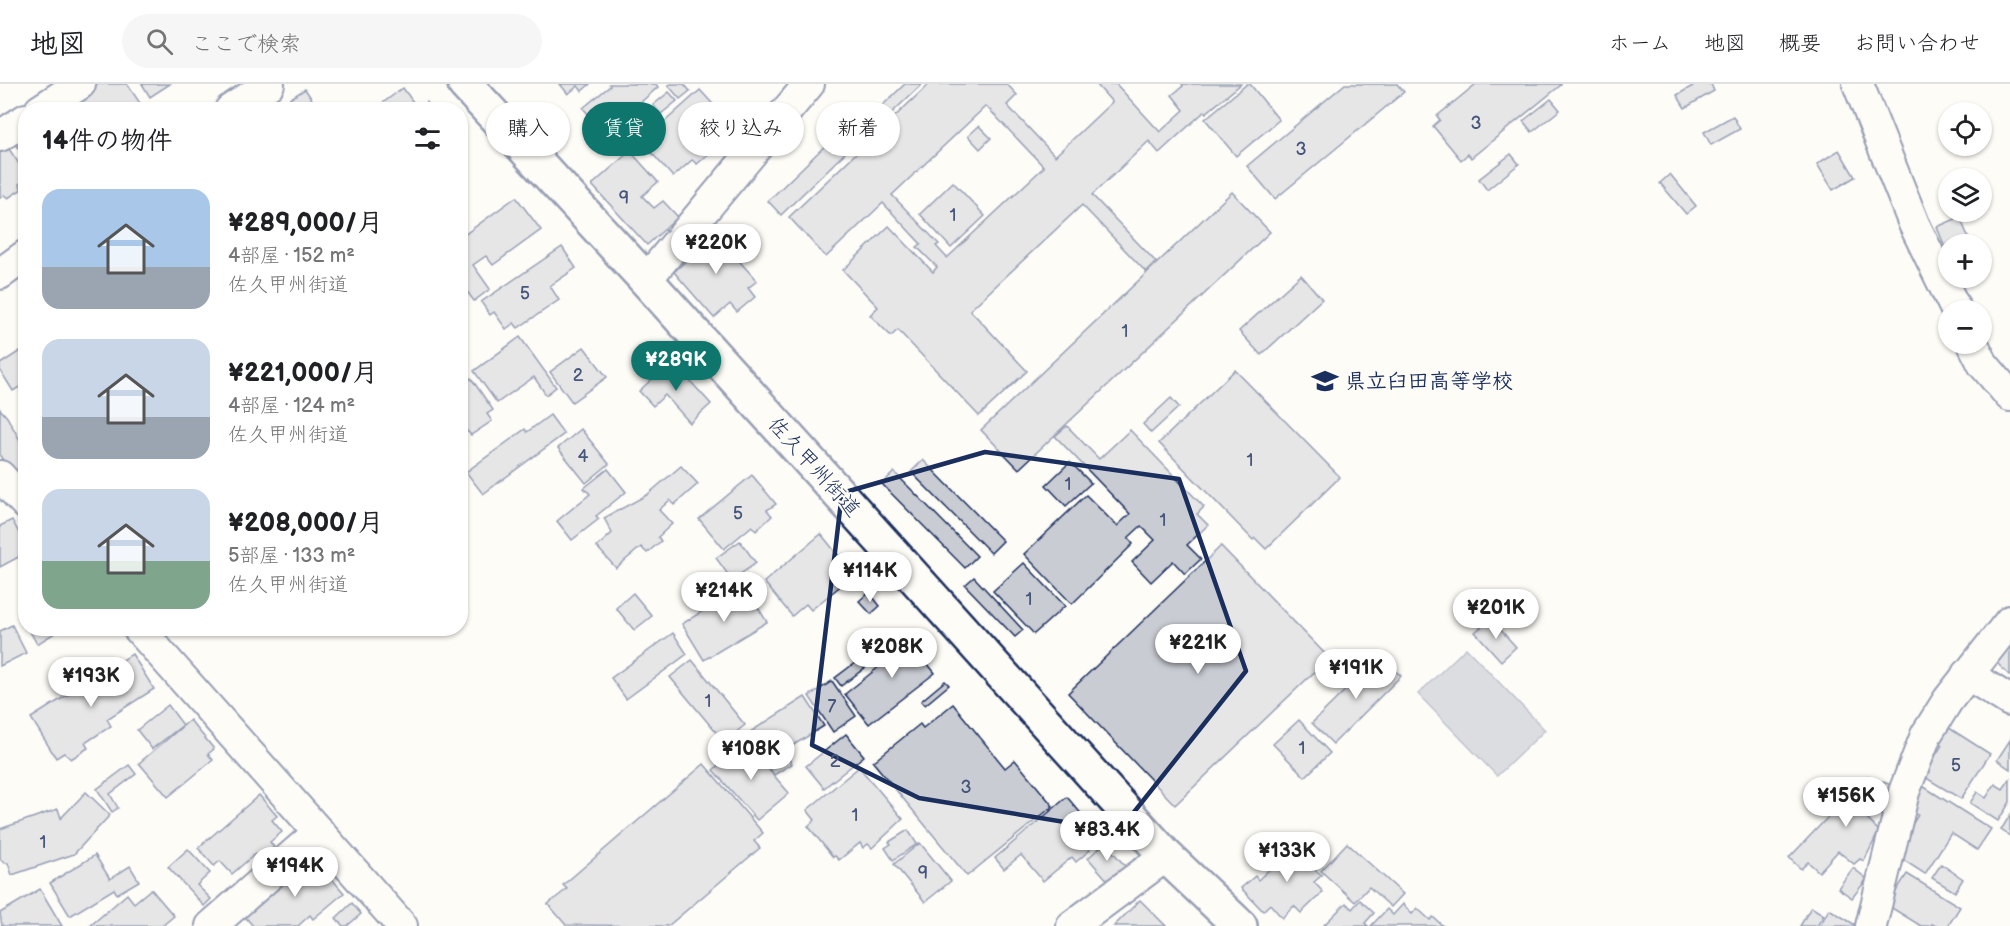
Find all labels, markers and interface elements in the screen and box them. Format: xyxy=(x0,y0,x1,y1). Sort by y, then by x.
search box xyxy=(122,14,542,68)
icon: search xyxy=(143,25,176,58)
text: 地図 xyxy=(30,28,86,61)
text: ここで検索 xyxy=(191,31,301,58)
text: ホーム xyxy=(1609,31,1671,56)
text: 地図 xyxy=(1704,31,1746,56)
text: 概要 xyxy=(1779,31,1821,56)
text: お問い合わせ xyxy=(1854,31,1980,56)
chip: 購入 xyxy=(486,102,570,156)
chip: 賃貸 xyxy=(582,102,666,156)
chip: 絞り込み xyxy=(678,102,804,156)
chip: 新着 xyxy=(816,102,900,156)
map controls xyxy=(1938,102,1992,354)
button: locate xyxy=(1938,102,1992,156)
house number: 3 xyxy=(1470,113,1482,134)
icon: filters xyxy=(411,122,444,155)
text: 14件の物件 xyxy=(42,126,172,157)
house number: 3 xyxy=(1295,139,1307,160)
button: layers xyxy=(1938,168,1992,222)
house number: 9 xyxy=(619,188,629,209)
house number: 1 xyxy=(950,205,956,226)
text: ¥289,000/月 xyxy=(228,208,383,239)
icon: home xyxy=(90,213,162,285)
pin: ¥220K xyxy=(674,224,758,275)
text: ¥220K xyxy=(685,231,747,255)
button: + xyxy=(1938,234,1992,288)
text: 4部屋 · 152 m² xyxy=(228,244,355,268)
text: 佐久甲州街道 xyxy=(228,273,348,297)
house number: 5 xyxy=(520,283,530,304)
button: − xyxy=(1938,300,1992,354)
house number: 1 xyxy=(1122,321,1128,342)
pin: ¥289K xyxy=(634,341,718,392)
text: ¥289K xyxy=(645,348,707,372)
text: ¥221,000/月 xyxy=(228,358,378,389)
icon: home xyxy=(90,363,162,435)
house number: 2 xyxy=(573,365,584,386)
school or university icon: 県立臼田高等学校 xyxy=(1310,366,1340,396)
place label: 県立臼田高等学校 xyxy=(1345,369,1513,394)
text: 4部屋 · 124 m² xyxy=(228,394,355,418)
street label: 佐久甲州街道 xyxy=(763,412,865,522)
text: 佐久甲州街道 xyxy=(228,423,348,447)
house number: 4 xyxy=(578,446,589,467)
house number: 1 xyxy=(1247,450,1253,471)
house number: 1 xyxy=(1065,474,1071,495)
house number: 5 xyxy=(733,503,743,524)
text: ¥208,000/月 xyxy=(228,508,384,539)
house number: 1 xyxy=(1160,510,1166,531)
icon: home xyxy=(90,513,162,585)
text: 5部屋 · 133 m² xyxy=(228,544,355,568)
pin: ¥114K xyxy=(828,552,912,603)
text: ¥114K xyxy=(843,559,897,583)
pin: ¥214K xyxy=(682,572,766,623)
text: 佐久甲州街道 xyxy=(228,573,348,597)
text: ¥214K xyxy=(695,579,753,603)
house number: 1 xyxy=(1026,589,1032,610)
pin: ¥201K xyxy=(1454,589,1538,640)
text: ¥201K xyxy=(1467,596,1525,620)
pin: ¥221K xyxy=(1156,624,1240,675)
pin: ¥208K xyxy=(850,628,934,679)
text: ¥221K xyxy=(1169,631,1227,655)
text: ¥208K xyxy=(861,635,923,659)
pin: ¥191K xyxy=(1314,649,1398,700)
text: ¥191K xyxy=(1329,656,1383,680)
pin: ¥193K xyxy=(49,657,133,708)
text: ¥193K xyxy=(62,664,120,688)
house number: 1 xyxy=(705,691,711,712)
house number: 7 xyxy=(828,696,837,717)
pin: ¥108K xyxy=(709,730,793,781)
text: ¥108K xyxy=(722,737,780,761)
house number: 1 xyxy=(1299,738,1305,759)
house number: 2 xyxy=(830,751,841,772)
house number: 5 xyxy=(1951,755,1961,776)
house number: 3 xyxy=(960,777,972,798)
pin: ¥156K xyxy=(1804,777,1888,828)
text: ¥156K xyxy=(1817,784,1875,808)
house number: 1 xyxy=(852,805,858,826)
pin: ¥83.4K xyxy=(1058,811,1156,862)
text: ¥83.4K xyxy=(1074,818,1140,842)
house number: 1 xyxy=(40,832,46,853)
pin: ¥133K xyxy=(1245,832,1329,883)
text: ¥133K xyxy=(1258,839,1316,863)
pin: ¥194K xyxy=(253,847,337,898)
text: ¥194K xyxy=(266,854,324,878)
house number: 9 xyxy=(918,863,928,884)

